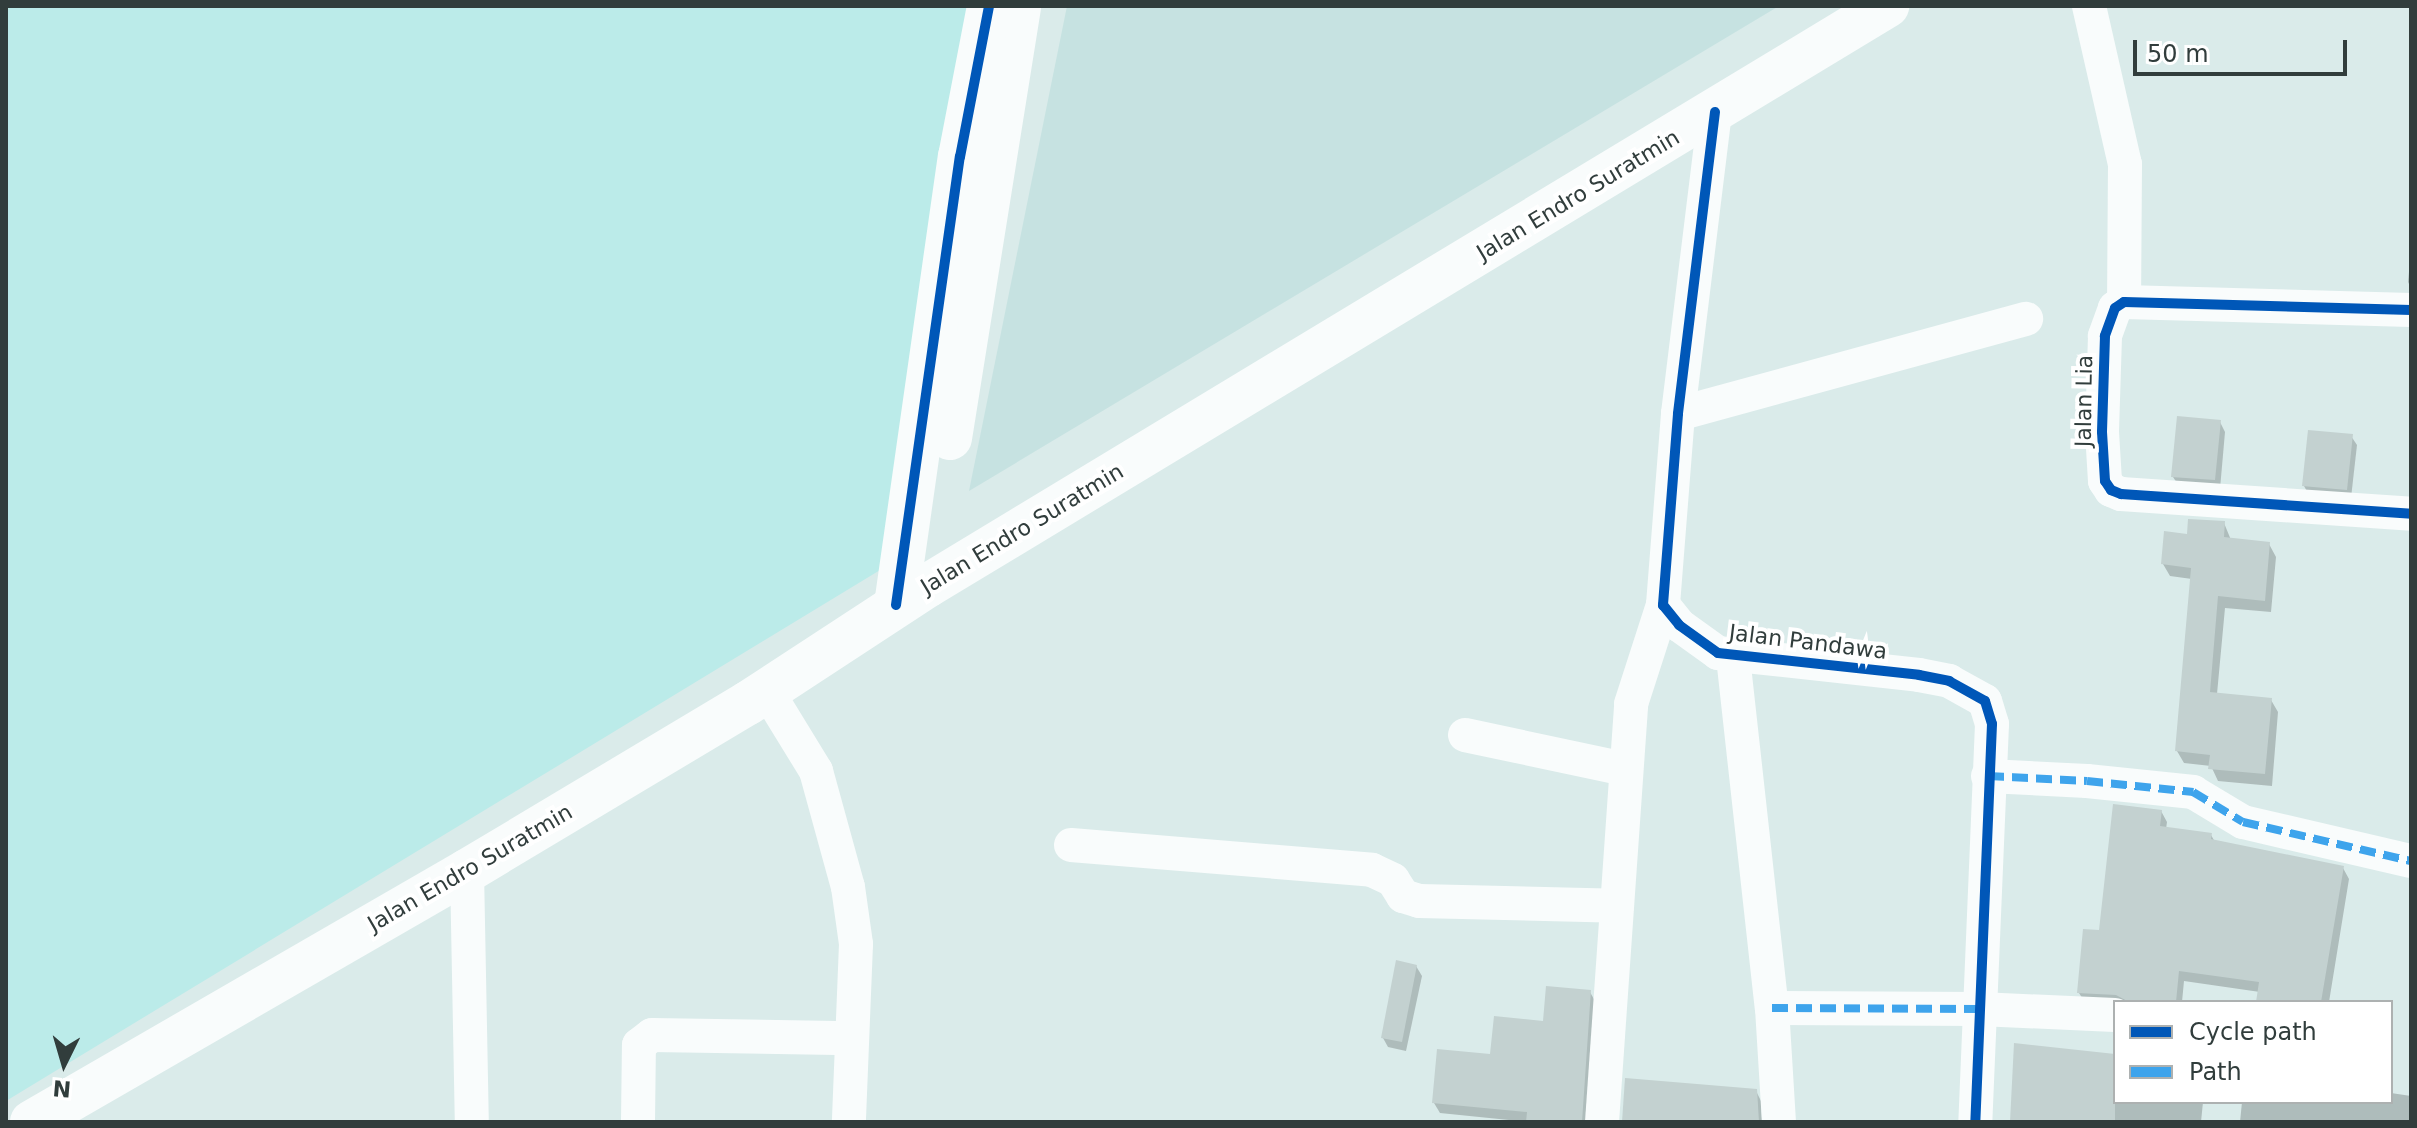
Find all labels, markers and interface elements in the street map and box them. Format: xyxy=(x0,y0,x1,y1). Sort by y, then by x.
scale bar xyxy=(2137,24,2351,74)
text: 50 m xyxy=(2147,40,2209,68)
street label: Jalan Endro Suratmin xyxy=(1472,124,1684,266)
street label: Jalan Lia xyxy=(2070,355,2098,447)
street label: Jalan Endro Suratmin xyxy=(916,458,1128,600)
street label: Jalan Pandawa xyxy=(1727,619,1889,665)
street label: Jalan Endro Suratmin xyxy=(363,799,577,937)
legend xyxy=(2113,1000,2393,1104)
text: Cycle path xyxy=(2189,1018,2317,1046)
north arrow xyxy=(24,1024,104,1104)
text: Path xyxy=(2189,1058,2242,1086)
text: N xyxy=(52,1075,72,1102)

